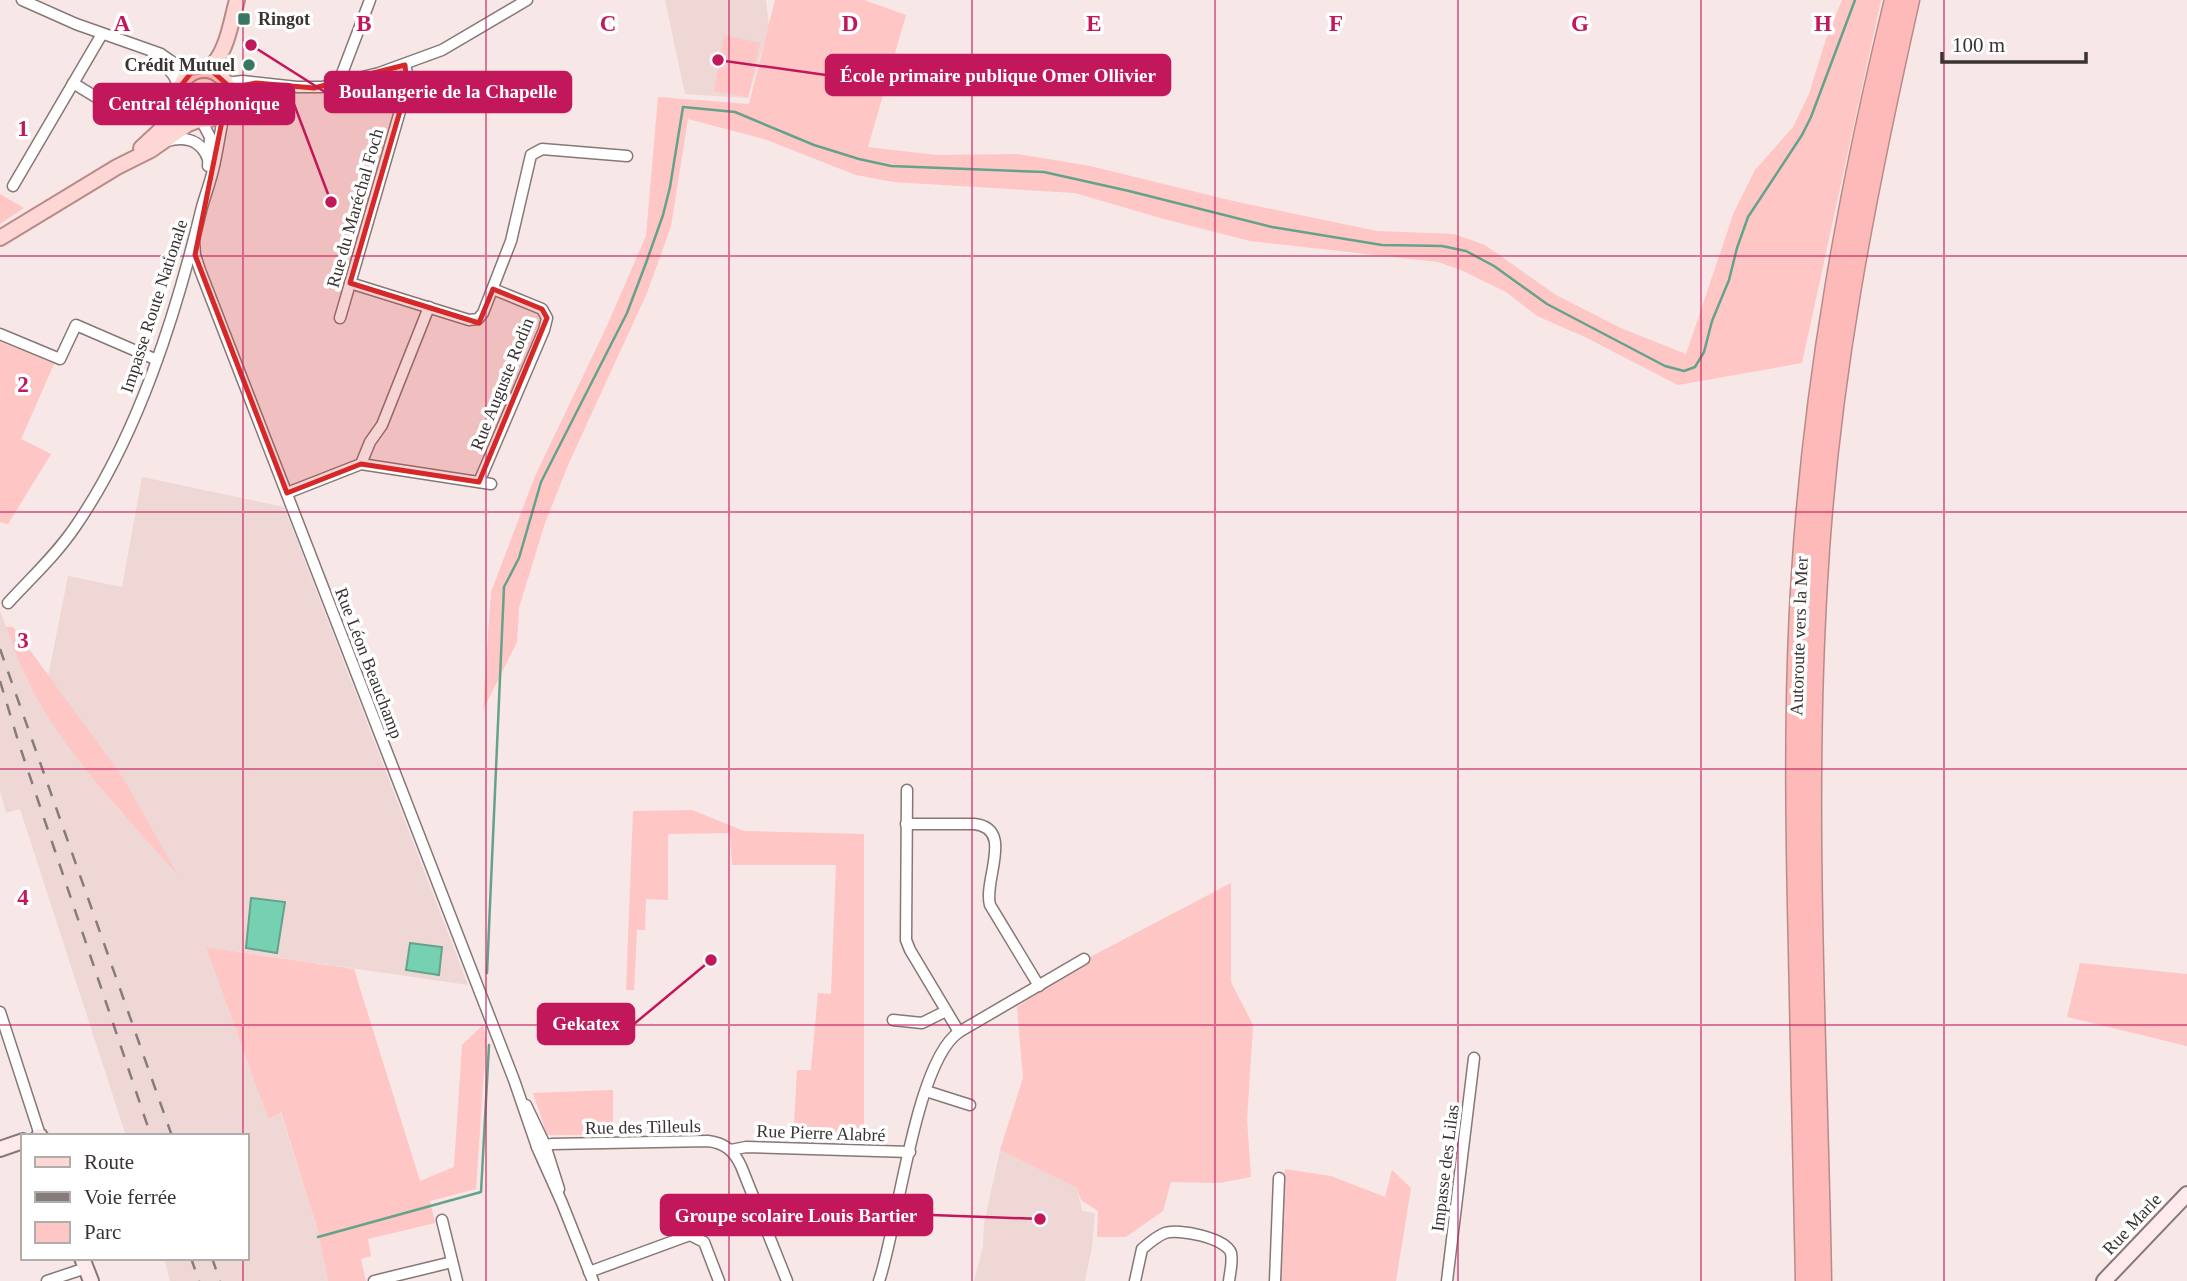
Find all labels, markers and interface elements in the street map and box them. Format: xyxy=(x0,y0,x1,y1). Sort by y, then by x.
place label: Ringot xyxy=(258,9,310,29)
text: A xyxy=(114,11,131,36)
marker: Ringot xyxy=(236,11,252,27)
text: B xyxy=(356,11,372,36)
text: C xyxy=(600,11,616,36)
text: D xyxy=(842,11,858,36)
text: E xyxy=(1086,11,1102,36)
text: F xyxy=(1329,11,1343,36)
text: G xyxy=(1571,11,1589,36)
text: H xyxy=(1814,11,1832,36)
scale bar xyxy=(1942,21,2086,65)
text: 100 m xyxy=(1952,33,2005,57)
place label: Crédit Mutuel xyxy=(125,55,235,75)
callout: École primaire publique Omer Ollivier xyxy=(826,55,1170,95)
marker: Crédit Mutuel xyxy=(241,57,257,73)
text: École primaire publique Omer Ollivier xyxy=(840,65,1157,86)
callout: Boulangerie de la Chapelle xyxy=(325,72,571,112)
text: Boulangerie de la Chapelle xyxy=(339,81,557,102)
callout: Central téléphonique xyxy=(94,84,294,124)
text: Central téléphonique xyxy=(108,93,280,114)
text: 1 xyxy=(17,116,29,141)
street label: Rue du Maréchal Foch xyxy=(323,126,387,290)
street label: Impasse Route Nationale xyxy=(117,217,191,395)
street label: Rue Auguste Rodin xyxy=(466,315,538,453)
text: 2 xyxy=(17,372,29,397)
street label: Autoroute vers la Mer xyxy=(1786,556,1812,716)
street label: Rue Léon Beauchamp xyxy=(331,585,407,741)
text: 3 xyxy=(17,628,29,653)
text: 4 xyxy=(17,885,29,910)
callout: Gekatex xyxy=(538,1004,634,1044)
text: Gekatex xyxy=(552,1013,620,1034)
street label: Impasse des Lilas xyxy=(1427,1103,1463,1233)
street label: Rue des Tilleuls xyxy=(585,1116,701,1138)
street label: Rue Pierre Alabré xyxy=(756,1121,886,1145)
legend xyxy=(21,1134,248,1260)
text: Route xyxy=(84,1150,134,1174)
text: Voie ferrée xyxy=(84,1185,176,1209)
street label: Rue Marle xyxy=(2099,1189,2165,1259)
callout: Groupe scolaire Louis Bartier xyxy=(661,1195,932,1235)
text: Groupe scolaire Louis Bartier xyxy=(675,1205,918,1226)
text: Parc xyxy=(84,1220,121,1244)

